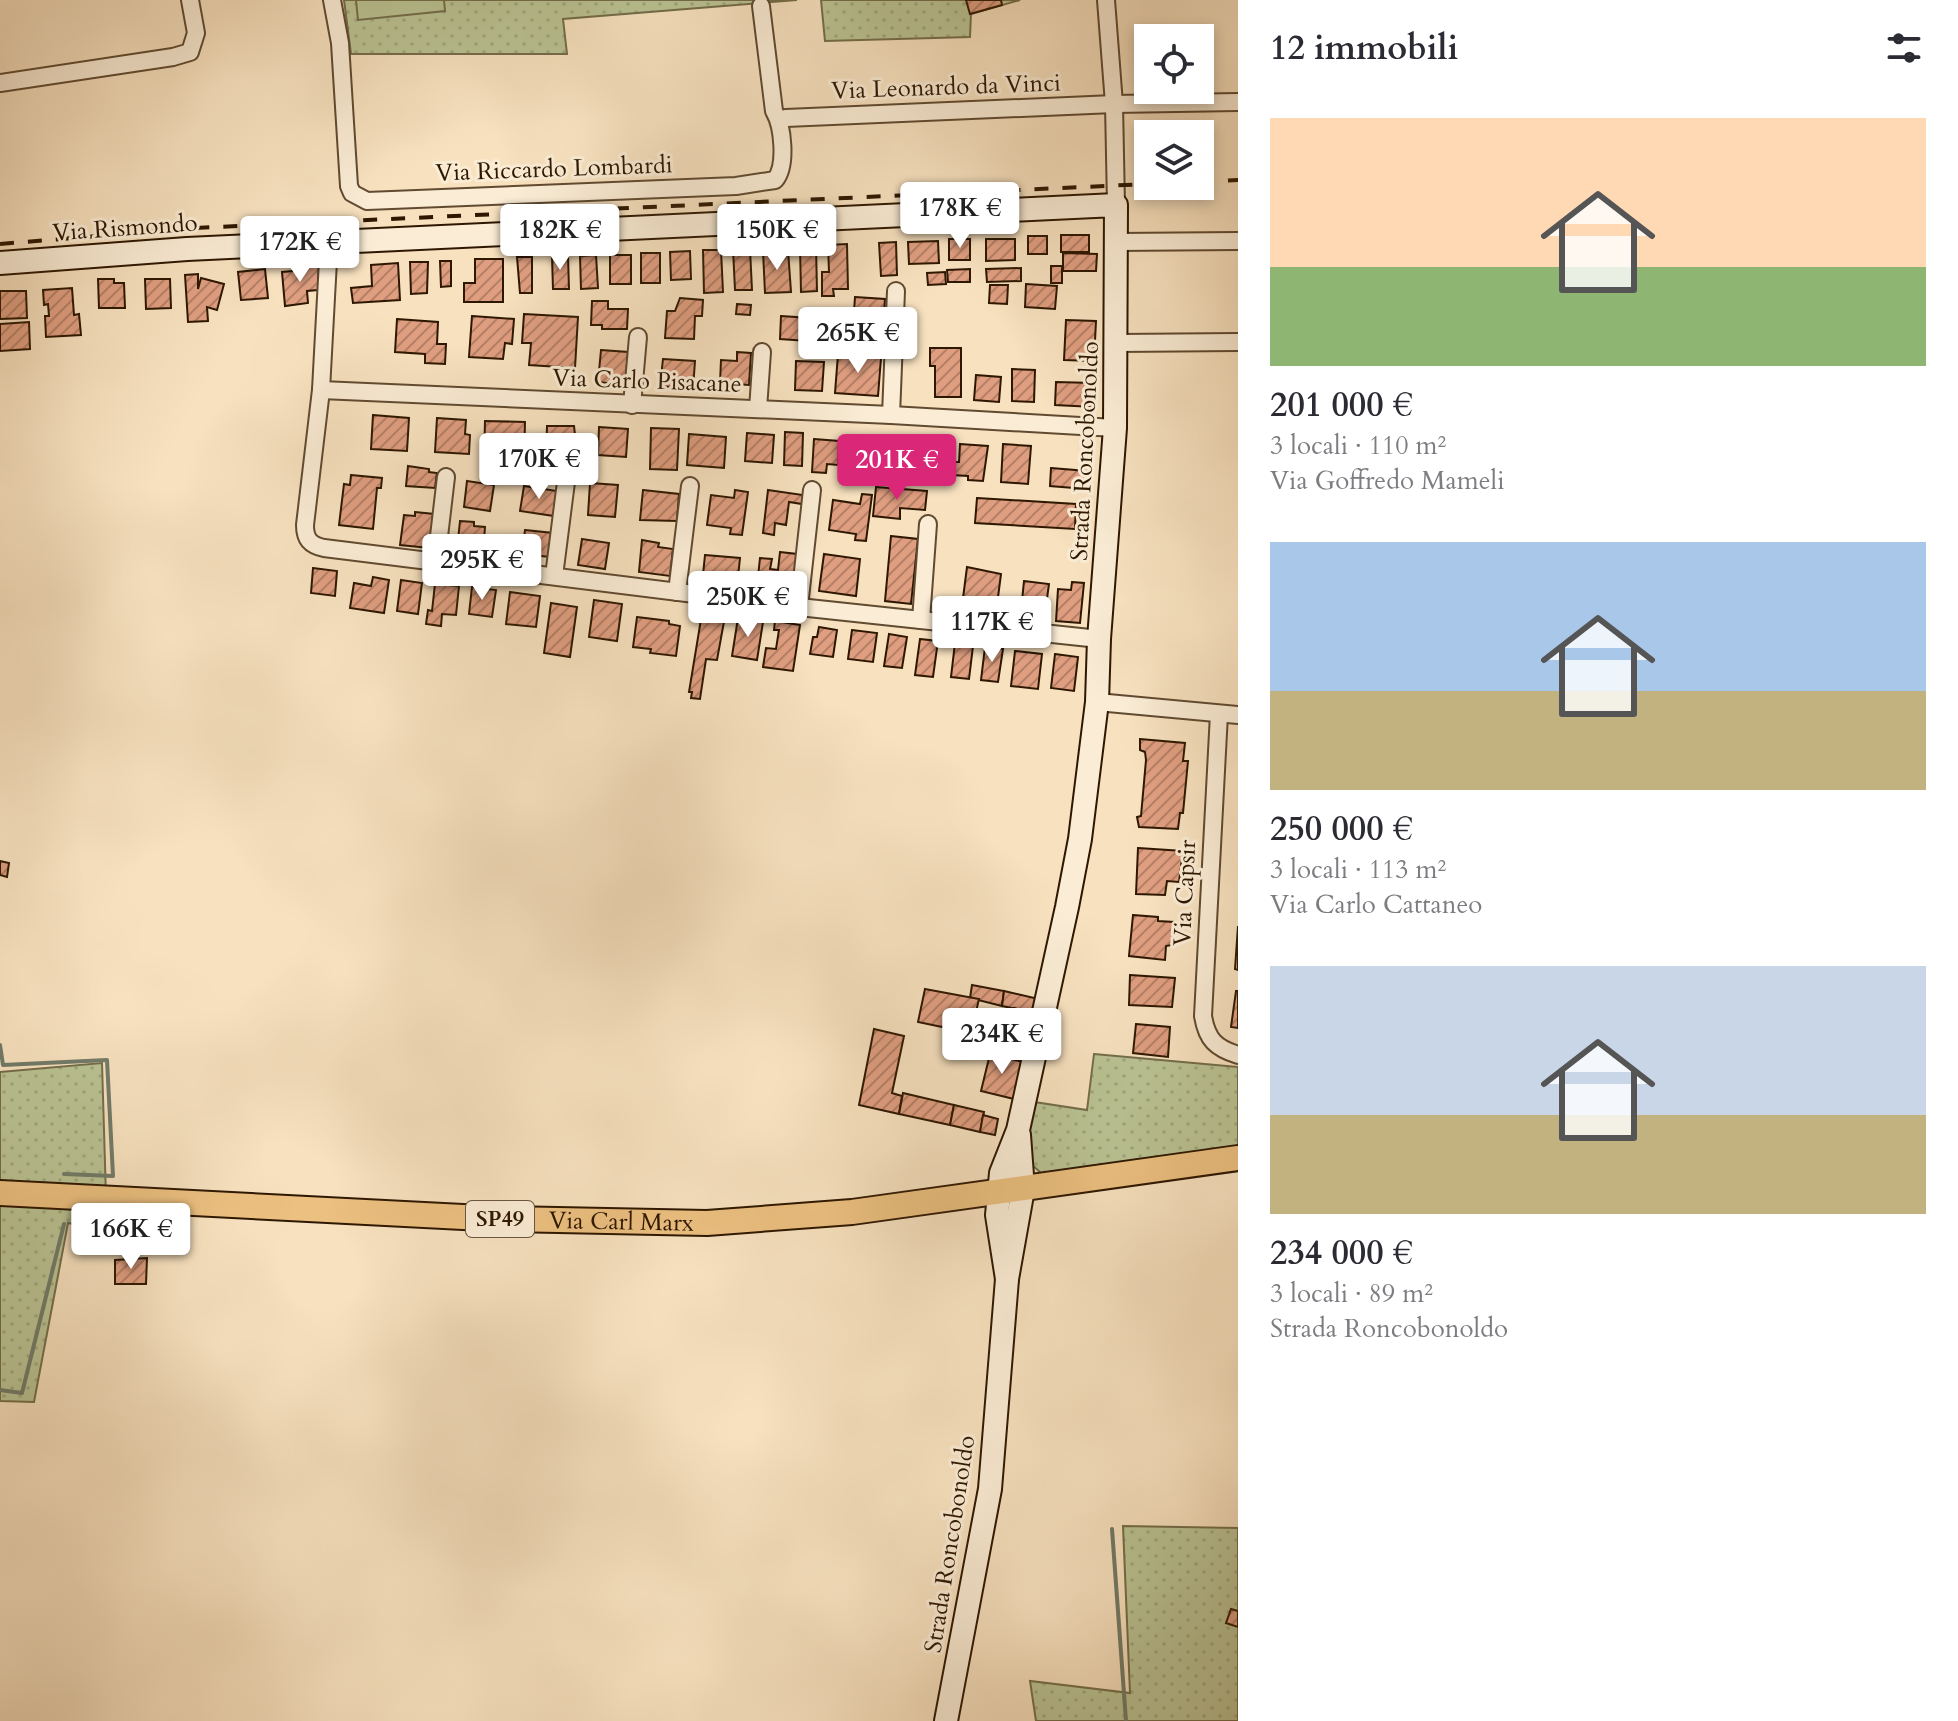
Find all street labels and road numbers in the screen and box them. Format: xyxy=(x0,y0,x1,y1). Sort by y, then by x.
street label: Via Leonardo da Vinci xyxy=(831,66,1062,108)
street label: Via Riccardo Lombardi xyxy=(435,148,673,190)
street label: Via Rismondo xyxy=(51,206,199,250)
street label: Strada Roncobonoldo xyxy=(1063,340,1107,562)
street label: Via Carlo Pisacane xyxy=(552,361,742,401)
street label: Via Capsir xyxy=(1166,839,1204,947)
road number: SP49 xyxy=(466,1201,534,1237)
street label: Via Carl Marx xyxy=(549,1203,694,1239)
street label: Strada Roncobonoldo xyxy=(917,1433,983,1655)

